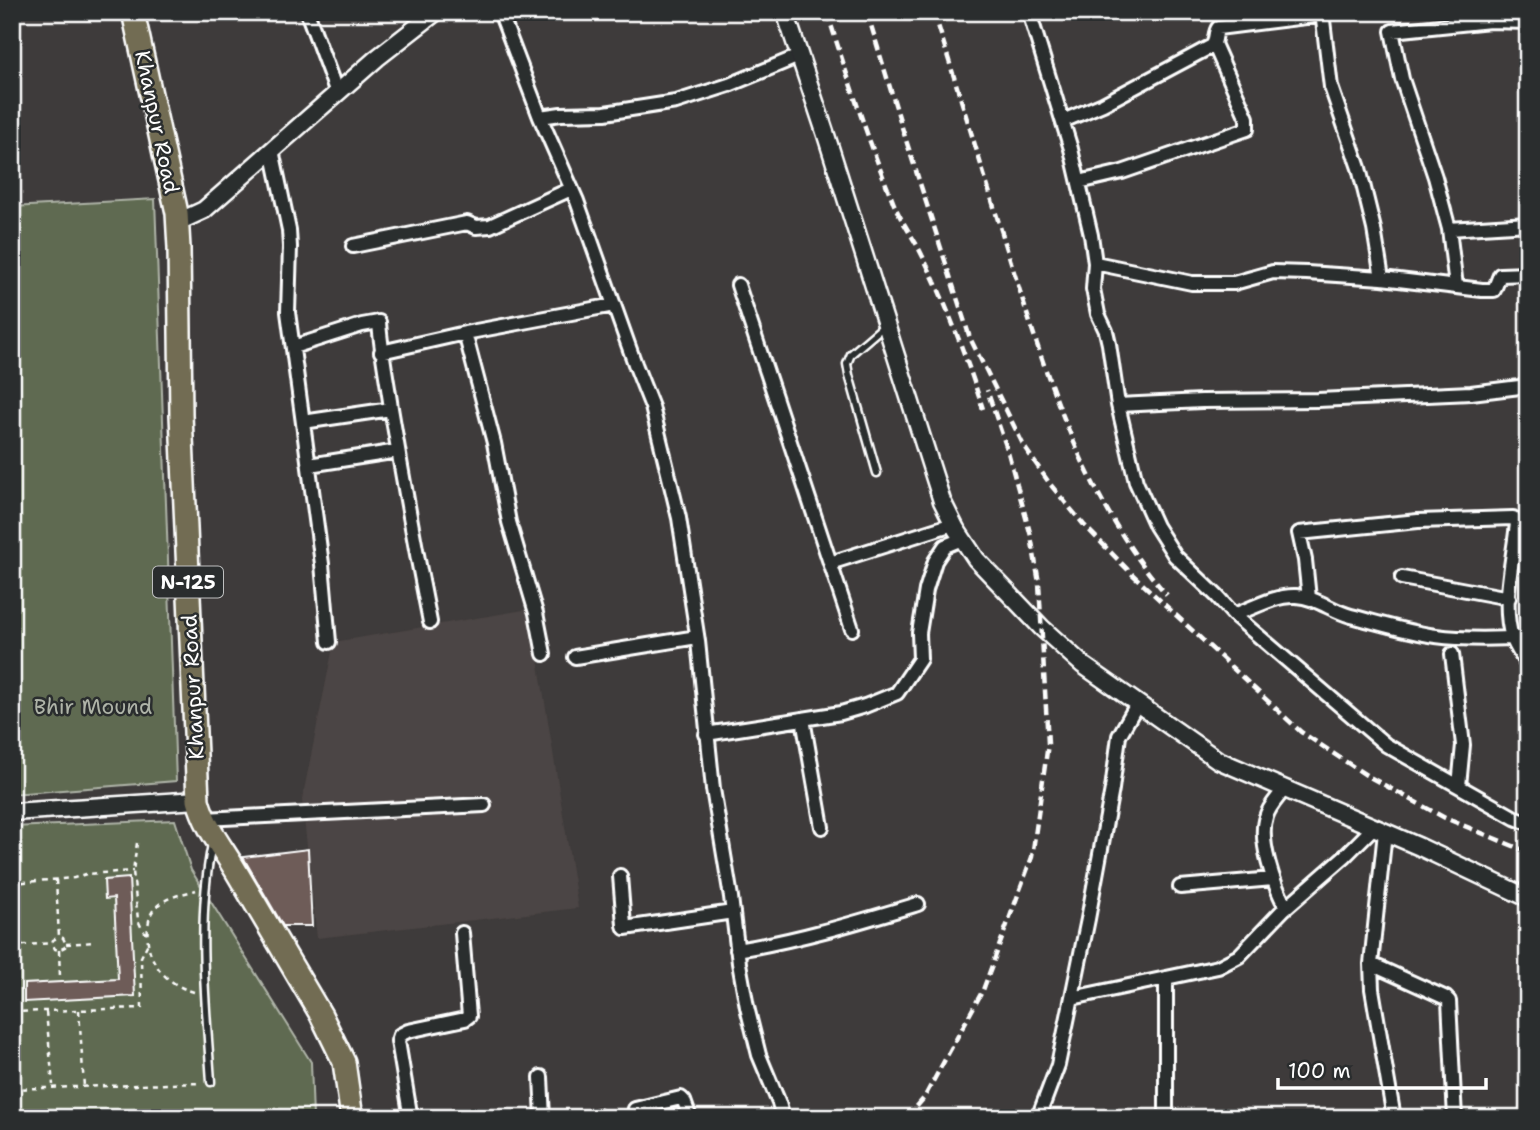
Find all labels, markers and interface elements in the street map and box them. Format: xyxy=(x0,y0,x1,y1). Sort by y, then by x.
street label: Khanpur Road xyxy=(128,48,186,196)
road number: N-125 xyxy=(153,566,223,597)
street label: Khanpur Road xyxy=(175,614,211,760)
park label: Bhir Mound xyxy=(34,693,152,721)
scale bar xyxy=(1278,1046,1486,1090)
text: 100 m xyxy=(1288,1057,1351,1085)

